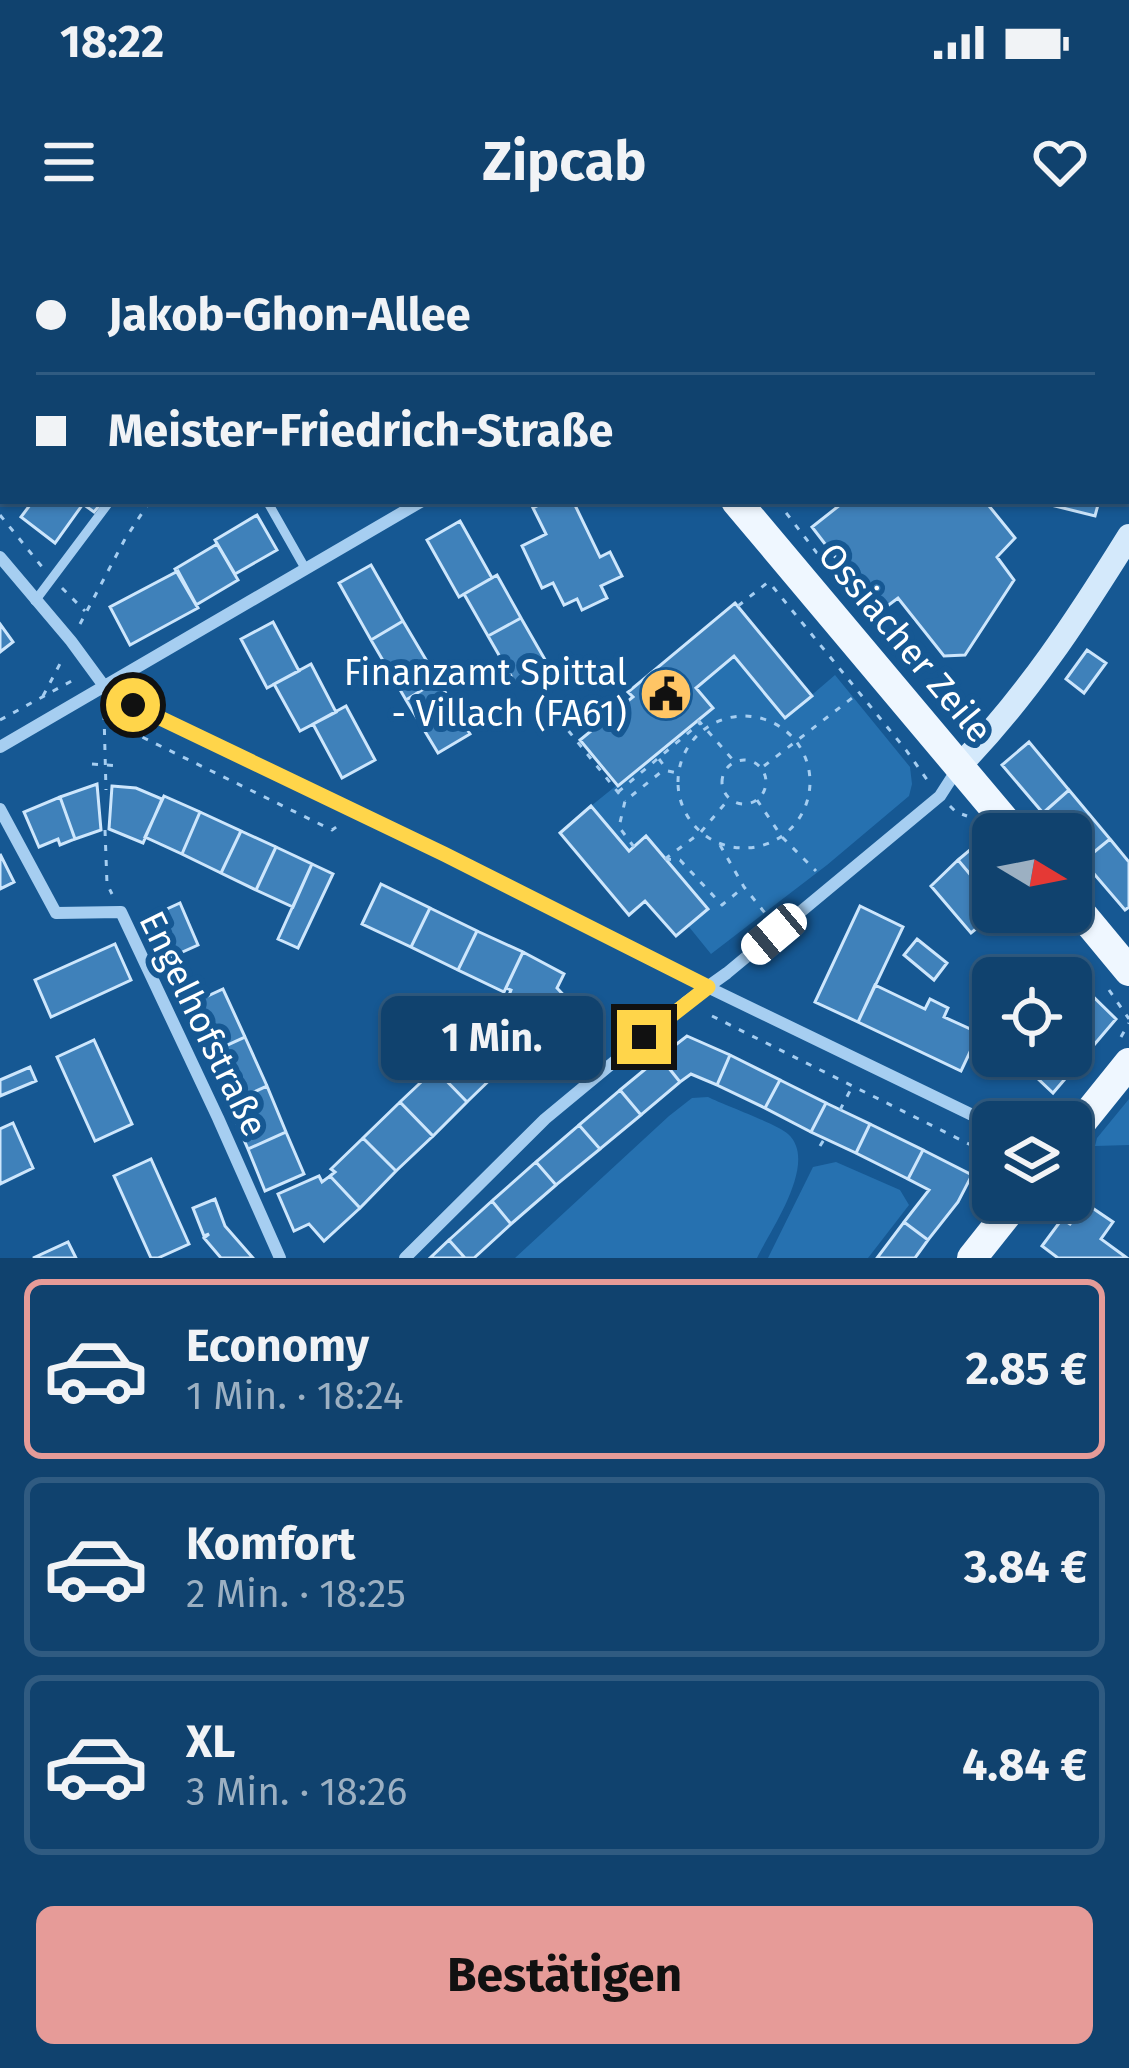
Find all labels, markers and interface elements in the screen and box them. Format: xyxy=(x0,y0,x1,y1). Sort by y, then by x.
text: 18:22 xyxy=(60,15,164,69)
icon: menu xyxy=(36,129,102,195)
icon: heart xyxy=(1027,129,1093,195)
text: Zipcab xyxy=(483,130,647,194)
text: Jakob-Ghon-Allee xyxy=(108,288,470,342)
text: Meister-Friedrich-Straße xyxy=(108,404,613,458)
street label: Ossiacher Zeile xyxy=(809,534,1001,752)
place label: Finanzamt Spittal - Villach (FA61) xyxy=(344,651,627,736)
public building icon: Finanzamt Spittal - Villach (FA61) xyxy=(638,666,694,722)
route start xyxy=(106,678,160,732)
north arrow xyxy=(972,813,1092,933)
map controls xyxy=(972,813,1092,1221)
car xyxy=(735,897,813,971)
street label: Engelhofstraße xyxy=(129,904,277,1144)
button: locate xyxy=(972,957,1092,1077)
callout: 1 Min. xyxy=(380,995,602,1079)
route end xyxy=(617,1010,671,1064)
text: 1 Min. xyxy=(442,1015,542,1061)
button: layers xyxy=(972,1101,1092,1221)
icon: car xyxy=(42,1315,150,1423)
text: Economy xyxy=(186,1319,369,1373)
text: 2.85 € xyxy=(965,1342,1087,1396)
text: 1 Min. · 18:24 xyxy=(186,1373,404,1419)
icon: car xyxy=(42,1513,150,1621)
text: Komfort xyxy=(186,1517,355,1571)
text: 3.84 € xyxy=(964,1540,1087,1594)
text: 2 Min. · 18:25 xyxy=(186,1571,406,1617)
icon: car xyxy=(42,1711,150,1819)
text: XL xyxy=(186,1715,235,1769)
text: 4.84 € xyxy=(962,1738,1087,1792)
text: 3 Min. · 18:26 xyxy=(186,1769,407,1815)
button: Bestätigen xyxy=(36,1906,1093,2044)

